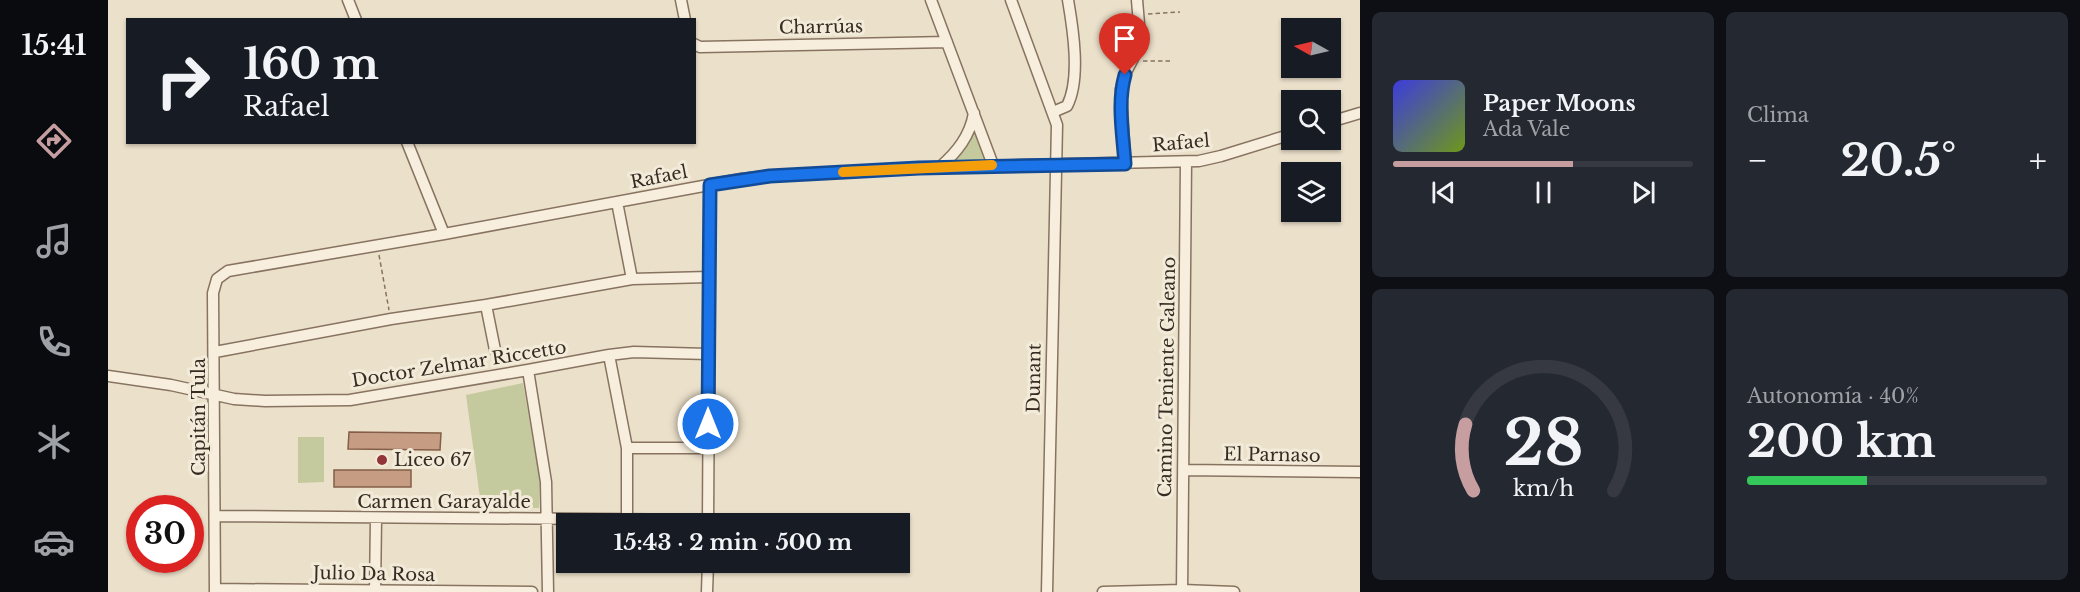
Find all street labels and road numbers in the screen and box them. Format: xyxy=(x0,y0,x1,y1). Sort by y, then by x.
street label: Charrúas xyxy=(779,15,863,39)
street label: Rafael xyxy=(1151,130,1211,156)
street label: Rafael xyxy=(629,161,690,193)
street label: Camino Teniente Galeano xyxy=(1154,256,1180,498)
street label: Doctor Zelmar Riccetto xyxy=(350,336,568,392)
street label: Dunant xyxy=(1022,343,1046,413)
street label: Capitán Tula xyxy=(188,358,210,476)
street label: El Parnaso xyxy=(1223,443,1321,467)
street label: Carmen Garayalde xyxy=(357,491,531,513)
street label: Julio Da Rosa xyxy=(311,562,435,586)

